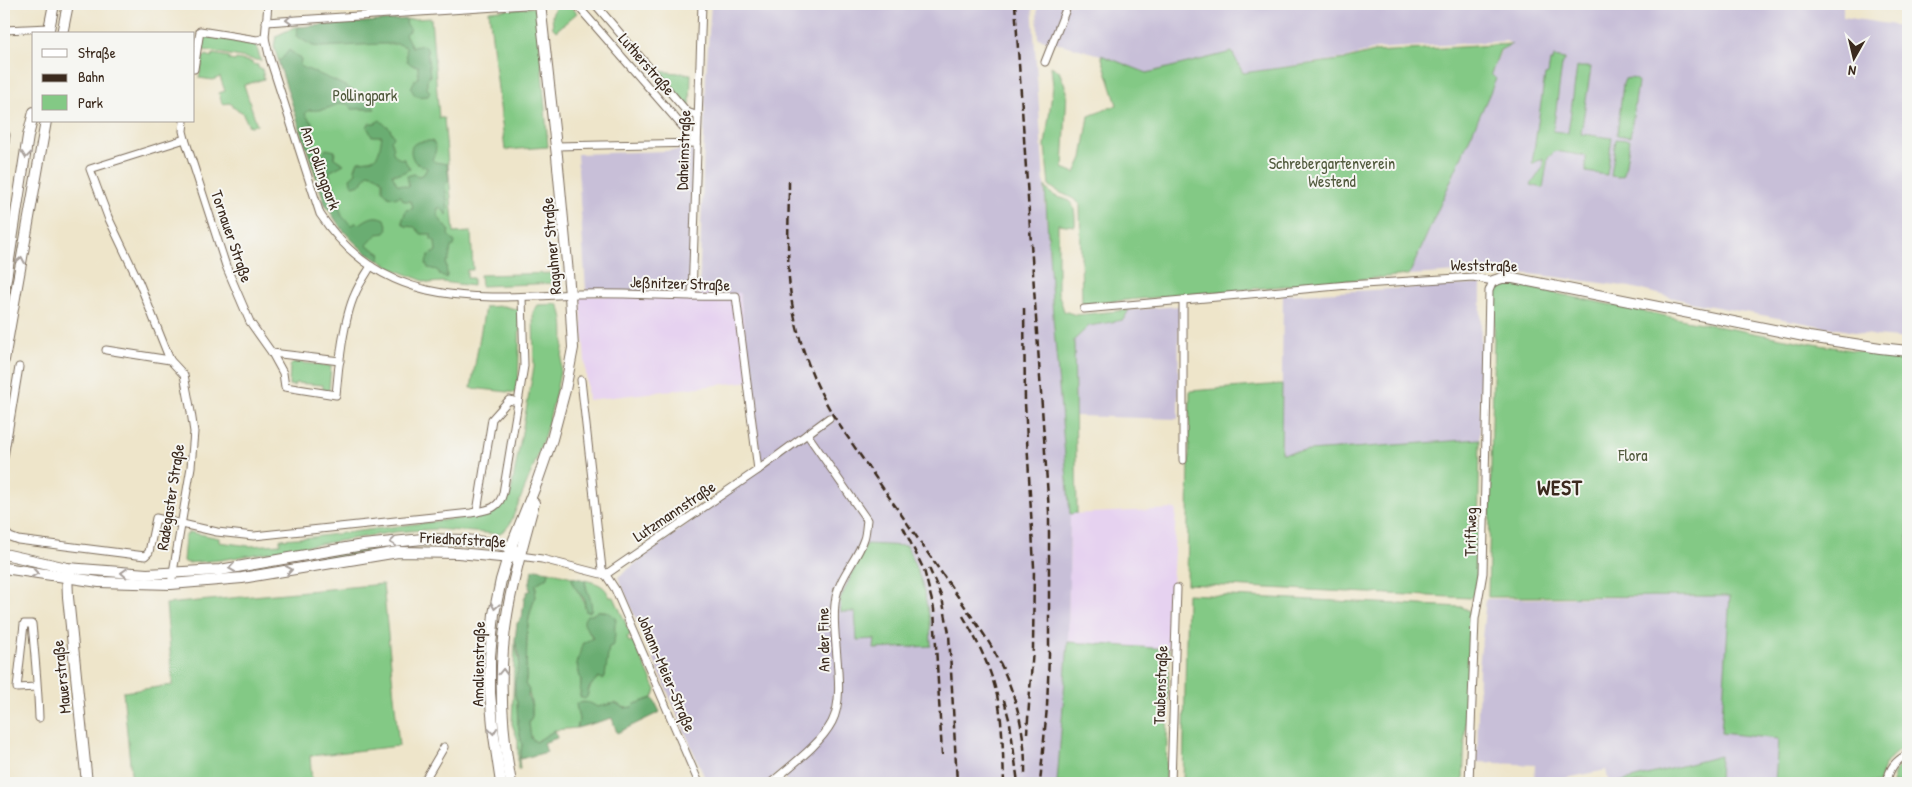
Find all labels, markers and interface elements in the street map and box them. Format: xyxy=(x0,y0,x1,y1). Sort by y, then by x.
one-way arrow xyxy=(285,15,293,26)
street label: Lutherstraße xyxy=(614,28,681,100)
legend xyxy=(32,32,195,122)
north arrow xyxy=(1830,32,1880,82)
text: Straße xyxy=(78,42,116,63)
text: N xyxy=(1847,61,1857,81)
text: Bahn xyxy=(78,66,105,87)
park label: Pollingpark xyxy=(333,84,398,106)
text: Park xyxy=(78,92,103,113)
street label: Daheimstraße xyxy=(671,109,695,191)
street label: Am Pollingpark xyxy=(296,123,346,213)
one-way arrow xyxy=(21,151,31,160)
park label: Schrebergartenverein Westend xyxy=(1269,152,1395,192)
street label: Tornauer Straße xyxy=(206,187,258,286)
street label: Raguhner Straße xyxy=(536,196,566,295)
street label: Weststraße xyxy=(1450,253,1518,277)
one-way arrow xyxy=(15,256,25,265)
street label: Jeßnitzer Straße xyxy=(630,270,731,296)
street label: Radegaster Straße xyxy=(151,442,189,552)
park label: Flora xyxy=(1617,444,1648,466)
district label: WEST xyxy=(1537,473,1583,502)
street label: Lutzmannstraße xyxy=(628,475,720,547)
street label: Triftweg xyxy=(1459,507,1481,557)
street label: Friedhofstraße xyxy=(418,526,507,552)
one-way arrow xyxy=(388,536,397,546)
one-way arrow xyxy=(228,562,236,573)
one-way arrow xyxy=(284,565,293,575)
one-way arrow xyxy=(31,568,40,578)
one-way arrow xyxy=(119,568,127,578)
one-way arrow xyxy=(491,601,501,610)
street label: An der Fine xyxy=(811,607,835,672)
street label: Johann-Meier-Straße xyxy=(632,611,702,735)
street label: Amalienstraße xyxy=(466,621,490,707)
street label: Mauerstraße xyxy=(46,639,76,715)
street label: Taubenstraße xyxy=(1148,644,1172,725)
one-way arrow xyxy=(497,667,508,675)
one-way arrow xyxy=(487,727,498,735)

